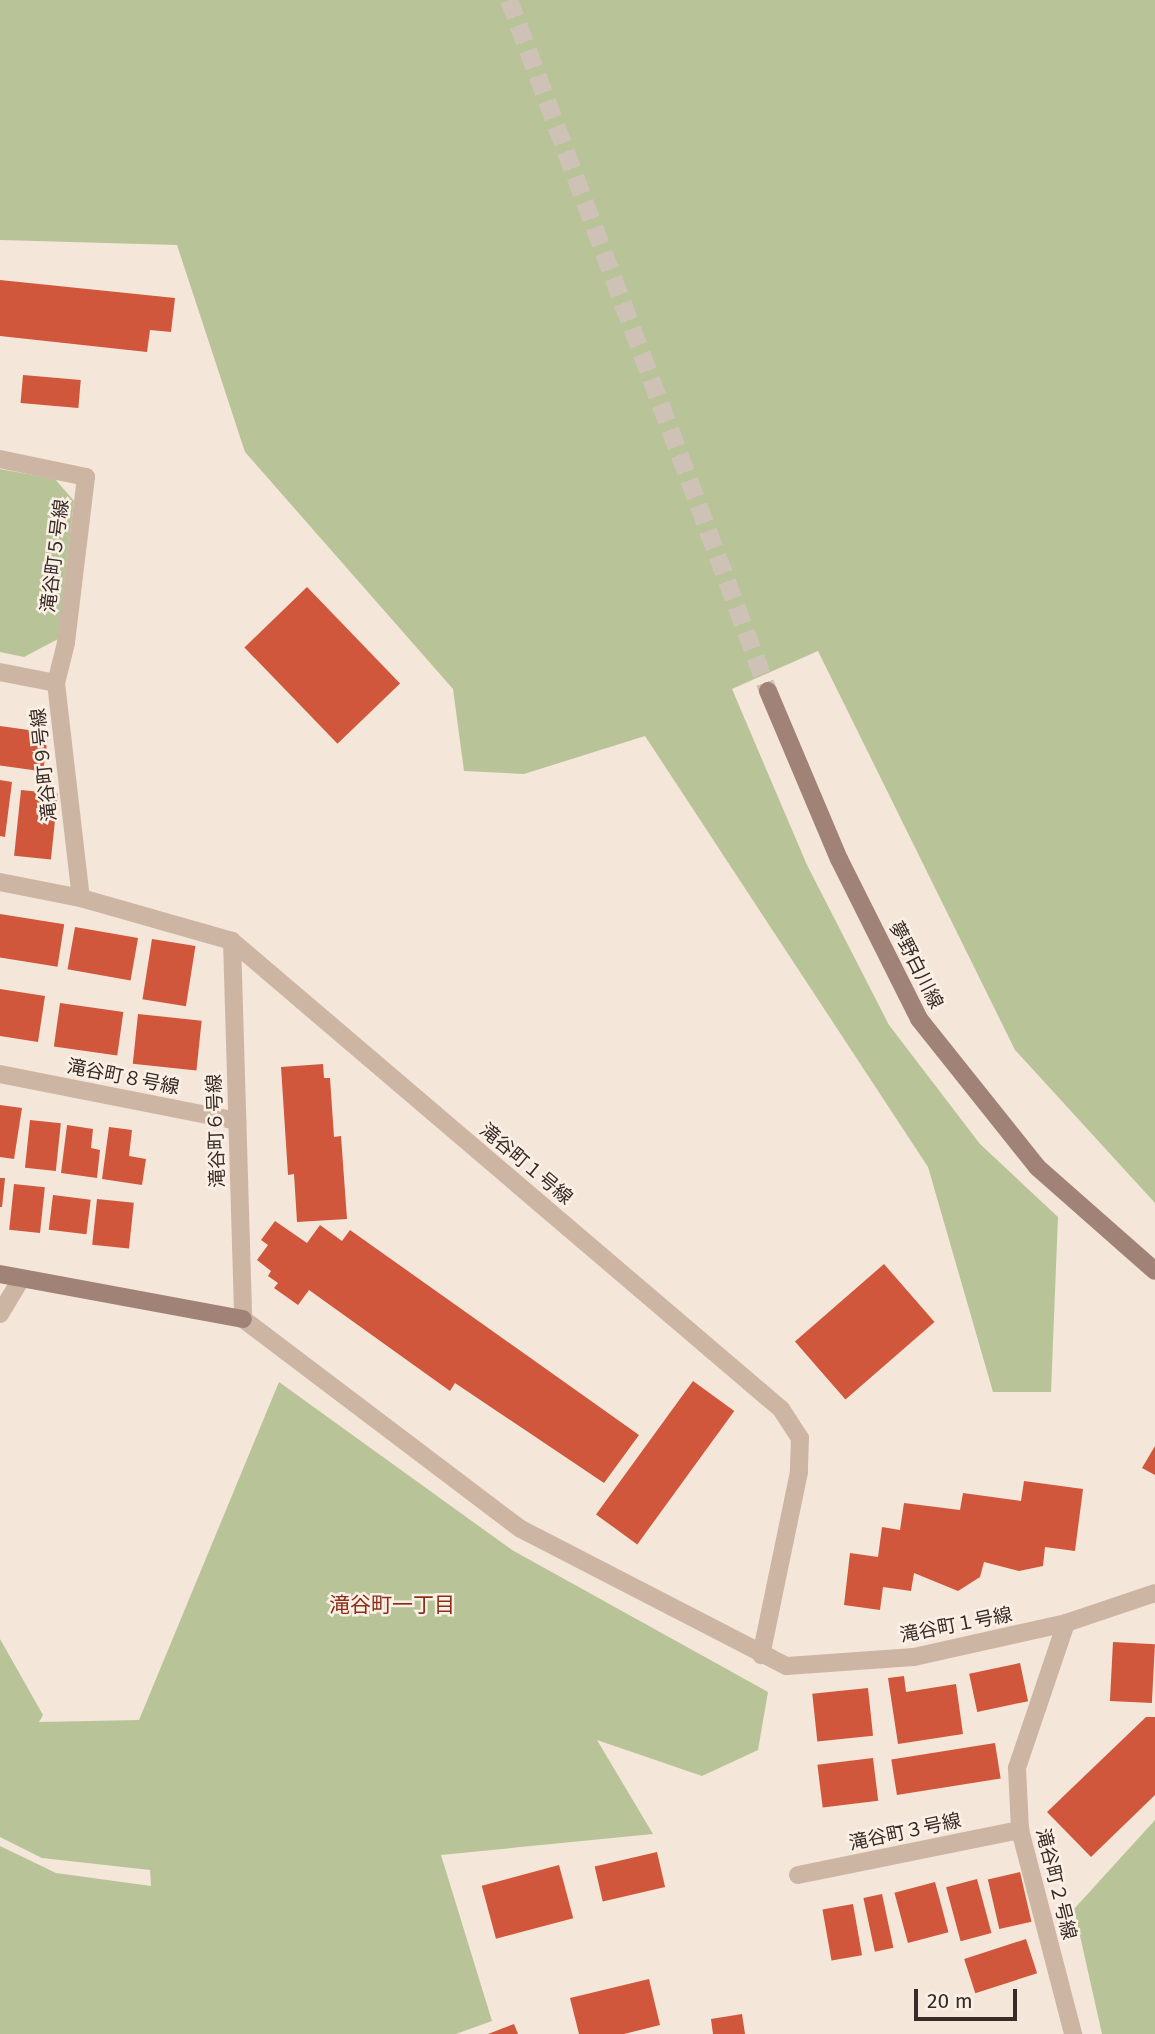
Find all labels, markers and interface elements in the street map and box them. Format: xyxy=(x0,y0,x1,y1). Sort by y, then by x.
street label: 滝谷町５号線 xyxy=(37,498,73,614)
street label: 滝谷町９号線 xyxy=(27,707,61,823)
street label: 夢野白川線 xyxy=(884,918,948,1012)
street label: 滝谷町８号線 xyxy=(65,1055,181,1099)
street label: 滝谷町６号線 xyxy=(203,1074,229,1188)
street label: 滝谷町１号線 xyxy=(475,1119,577,1209)
district label: 滝谷町一丁目 xyxy=(329,1592,455,1618)
street label: 滝谷町１号線 xyxy=(898,1603,1014,1647)
street label: 滝谷町３号線 xyxy=(847,1809,963,1855)
street label: 滝谷町２号線 xyxy=(1031,1826,1081,1942)
scale bar xyxy=(917,1974,1020,2018)
text: 20 m xyxy=(927,1988,973,2014)

